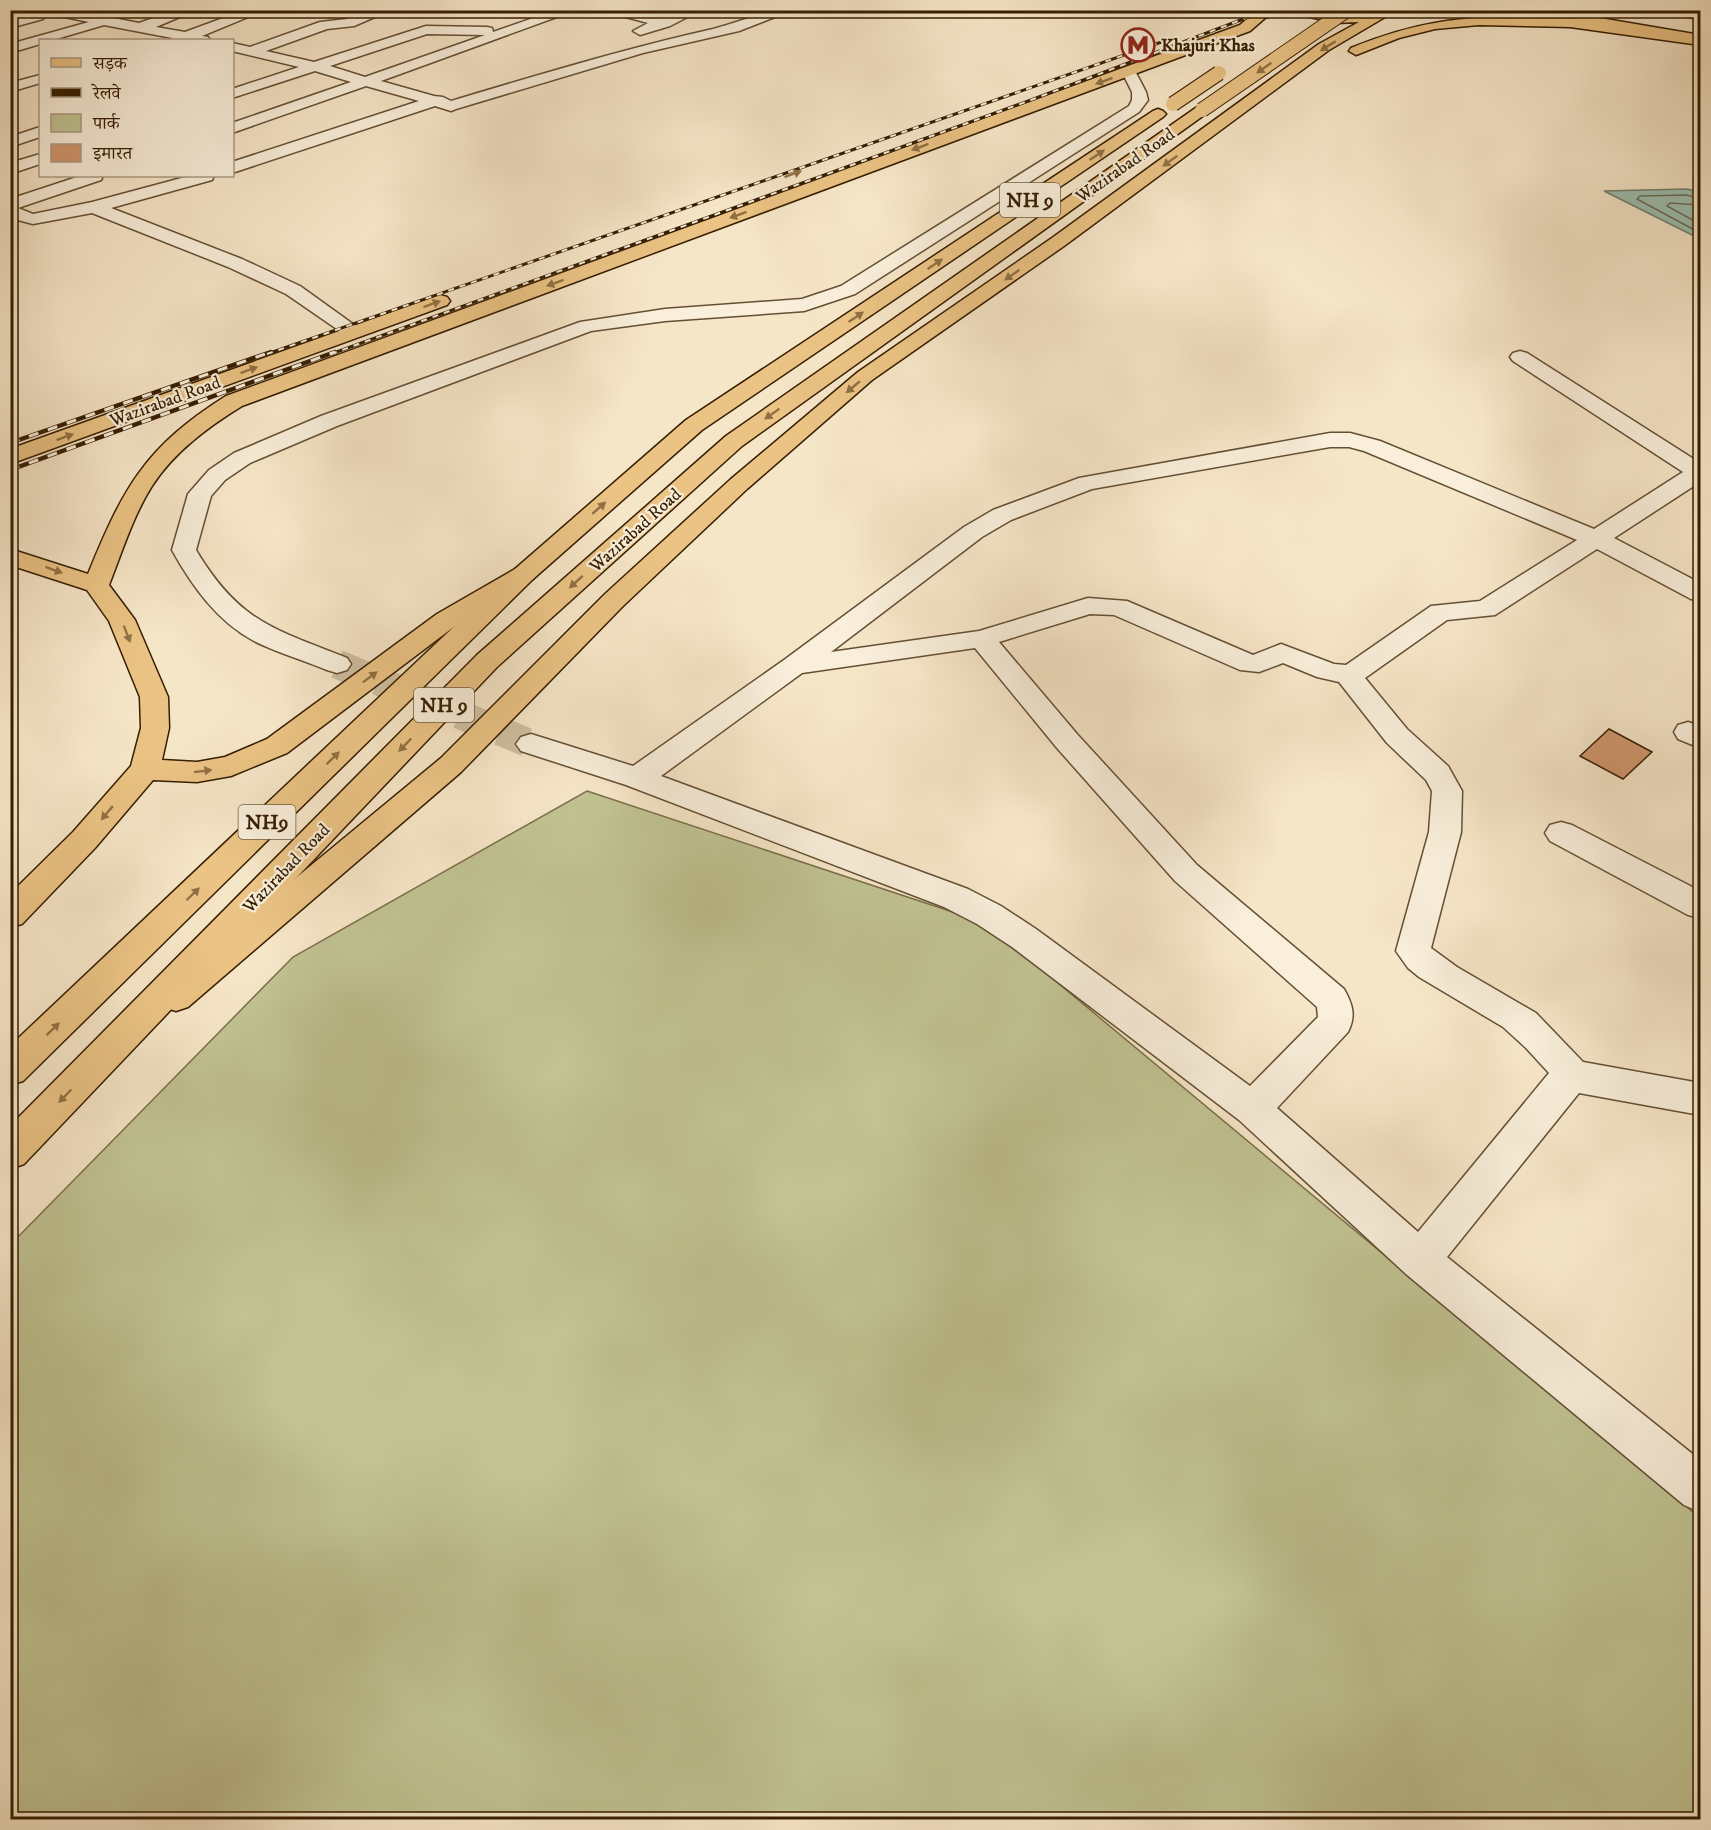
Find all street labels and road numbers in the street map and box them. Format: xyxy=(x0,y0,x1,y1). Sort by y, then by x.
street label: Wazirabad Road xyxy=(1071,124,1179,209)
road number: NH 9 xyxy=(1000,183,1060,217)
street label: Wazirabad Road xyxy=(106,372,224,432)
street label: Wazirabad Road xyxy=(584,484,686,578)
road number: NH 9 xyxy=(414,688,474,722)
road number: NH9 xyxy=(238,805,296,839)
street label: Wazirabad Road xyxy=(238,819,335,919)

